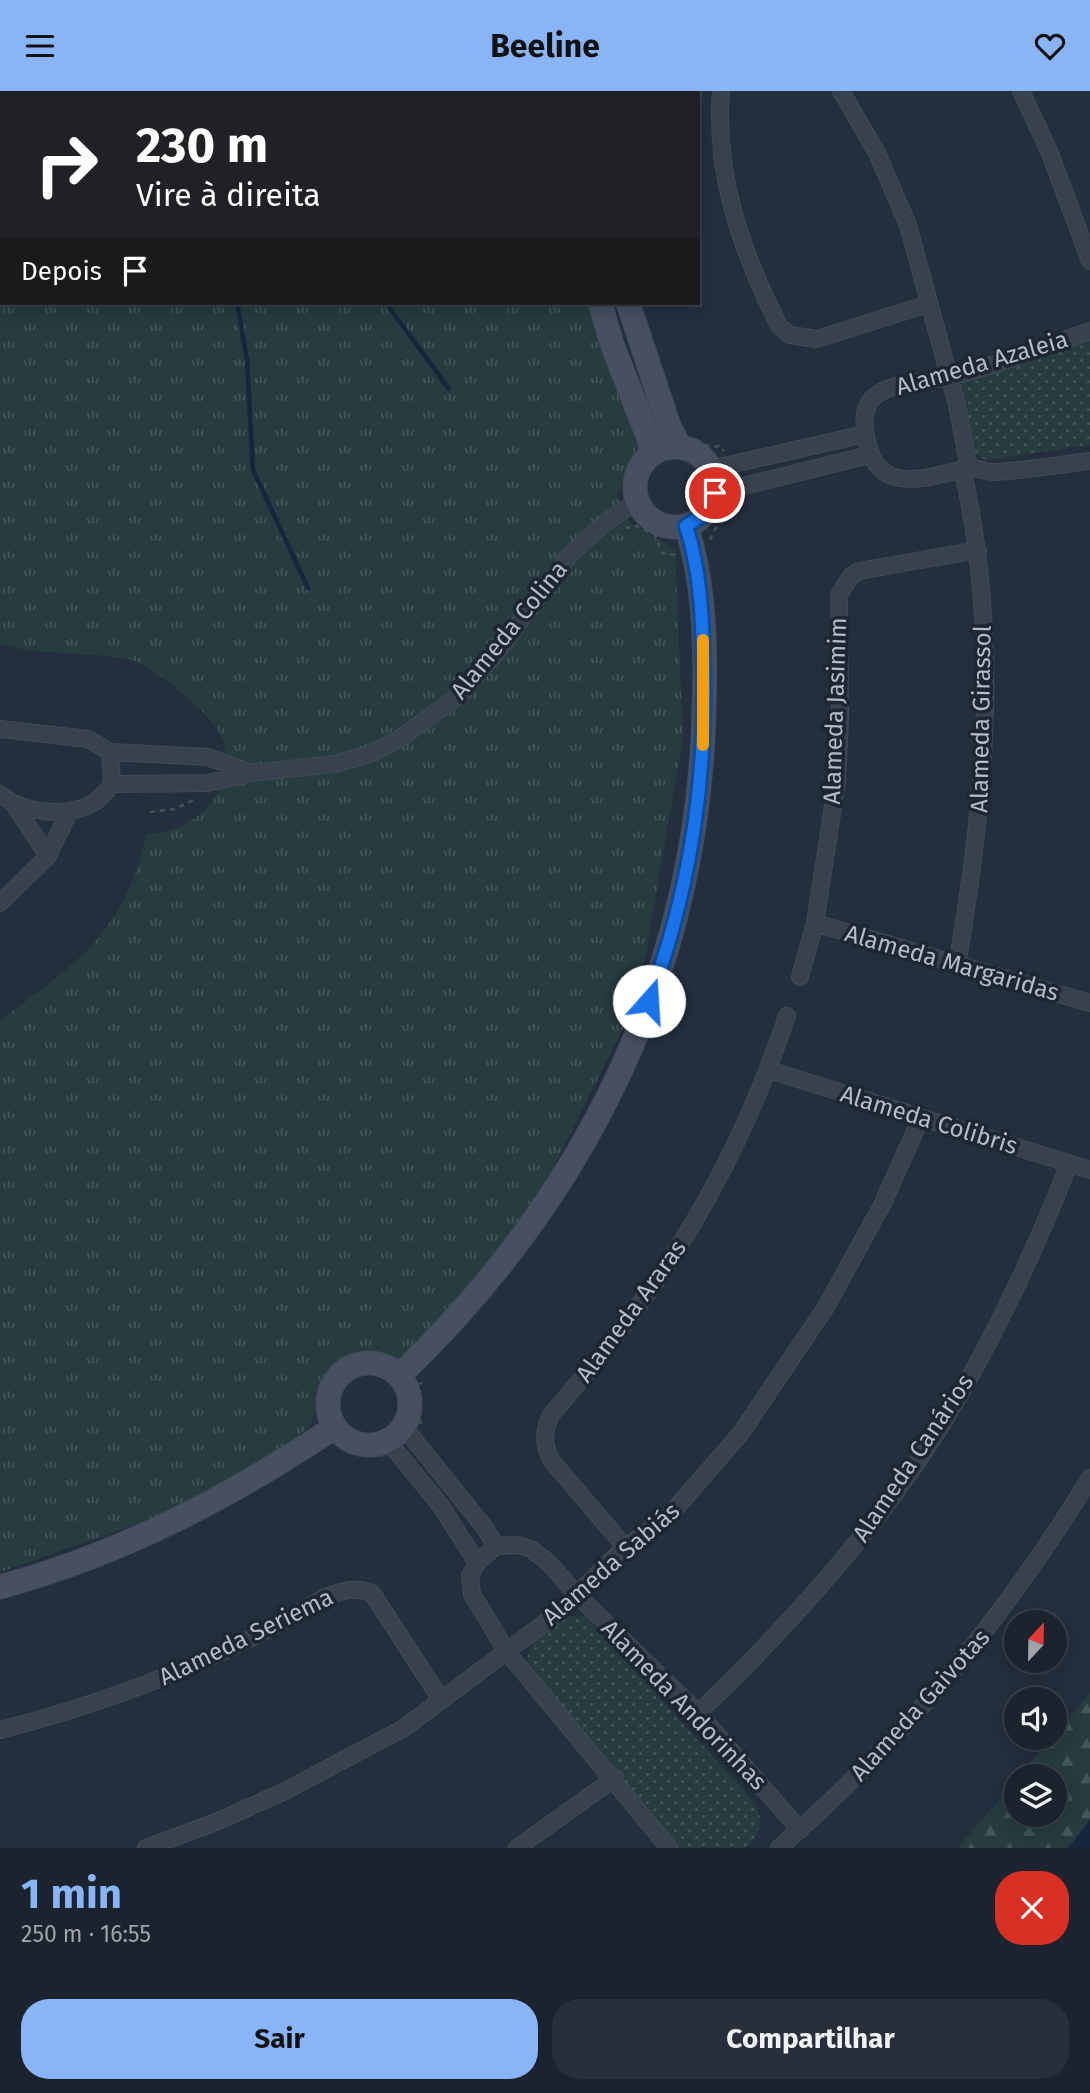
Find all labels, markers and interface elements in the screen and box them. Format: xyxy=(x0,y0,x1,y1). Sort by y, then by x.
icon: menu xyxy=(21,27,59,65)
text: Beeline xyxy=(490,27,600,65)
icon: heart xyxy=(1031,27,1069,65)
text: 230 m xyxy=(136,116,268,175)
icon: right xyxy=(21,119,112,210)
text: Vire à direita xyxy=(136,176,321,214)
icon: arrive xyxy=(116,252,154,290)
text: Depois xyxy=(21,256,102,287)
street label: Alameda Azaleia xyxy=(893,325,1071,401)
pin xyxy=(685,463,745,523)
icon: arrive xyxy=(696,474,734,512)
street label: Alameda Colina xyxy=(445,556,573,704)
street label: Alameda Jasimim xyxy=(818,617,852,805)
street label: Alameda Girassol xyxy=(965,625,997,813)
street label: Alameda Margaridas xyxy=(842,919,1062,1007)
position arrow xyxy=(612,964,686,1038)
street label: Alameda Colibris xyxy=(837,1080,1021,1160)
street label: Alameda Araras xyxy=(570,1234,692,1388)
street label: Alameda Canários xyxy=(847,1369,979,1547)
street label: Alameda Sabiás xyxy=(537,1497,685,1631)
street label: Alameda Seriema xyxy=(154,1583,338,1691)
north arrow xyxy=(1004,1610,1068,1673)
map controls xyxy=(1004,1610,1067,1827)
street label: Alameda Andorinhas xyxy=(596,1614,772,1796)
street label: Alameda Gaivotas xyxy=(845,1623,995,1787)
button: sound xyxy=(1004,1687,1067,1750)
button: layers xyxy=(1004,1764,1067,1827)
text: 1 min xyxy=(21,1869,122,1919)
button: close xyxy=(995,1871,1069,1945)
text: 250 m · 16:55 xyxy=(21,1920,151,1948)
button: Sair xyxy=(21,1999,538,2079)
button: Compartilhar xyxy=(552,1999,1069,2079)

